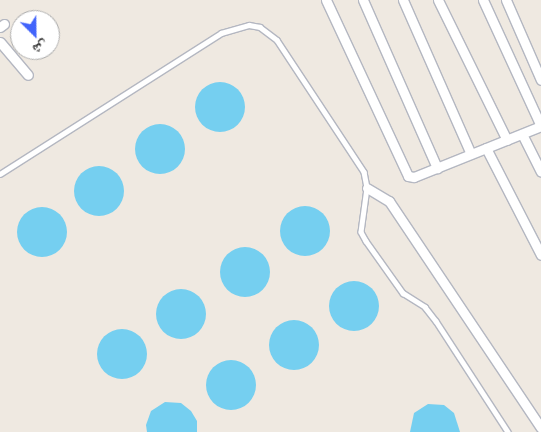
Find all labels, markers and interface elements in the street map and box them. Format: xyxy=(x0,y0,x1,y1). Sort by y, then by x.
north arrow xyxy=(10,10,60,60)
text: ش xyxy=(30,37,51,60)

